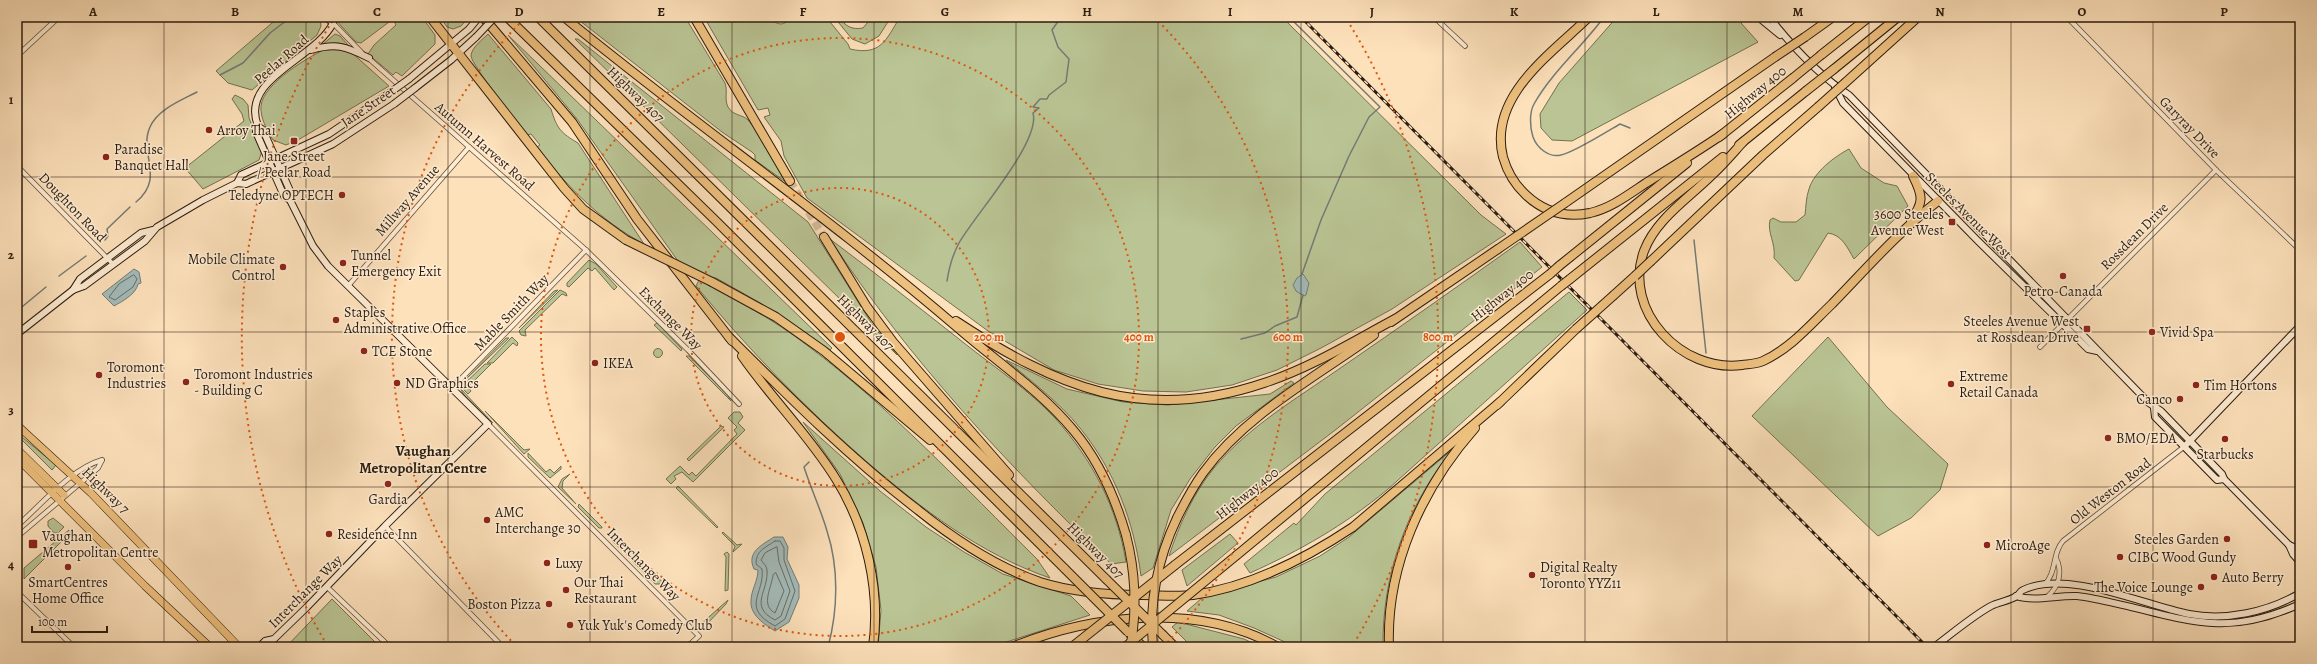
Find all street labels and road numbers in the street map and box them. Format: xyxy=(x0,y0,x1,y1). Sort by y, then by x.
street label: Peelar Road xyxy=(250,30,313,88)
street label: Highway 400 xyxy=(1720,61,1790,123)
street label: Highway 407 xyxy=(603,62,669,127)
street label: Jane Street xyxy=(337,81,400,132)
street label: Garyray Drive xyxy=(2155,92,2224,163)
street label: Autumn Harvest Road xyxy=(430,97,539,195)
street label: Millway Avenue xyxy=(371,160,444,240)
street label: Doughton Road xyxy=(35,168,111,247)
street label: Steeles Avenue West xyxy=(1921,168,2017,263)
street label: Rossdean Drive xyxy=(2096,198,2172,274)
street label: Highway 400 xyxy=(1467,265,1538,326)
street label: Mable Smith Way xyxy=(470,269,553,355)
street label: Exchange Way xyxy=(635,282,707,355)
street label: Highway 407 xyxy=(833,290,898,355)
street label: Old Weston Road xyxy=(2066,453,2155,529)
street label: Highway 7 xyxy=(78,463,134,518)
street label: Highway 400 xyxy=(1212,463,1283,524)
street label: Highway 407 xyxy=(1063,518,1128,583)
street label: Interchange Way xyxy=(603,523,685,606)
street label: Interchange Way xyxy=(264,550,347,632)

